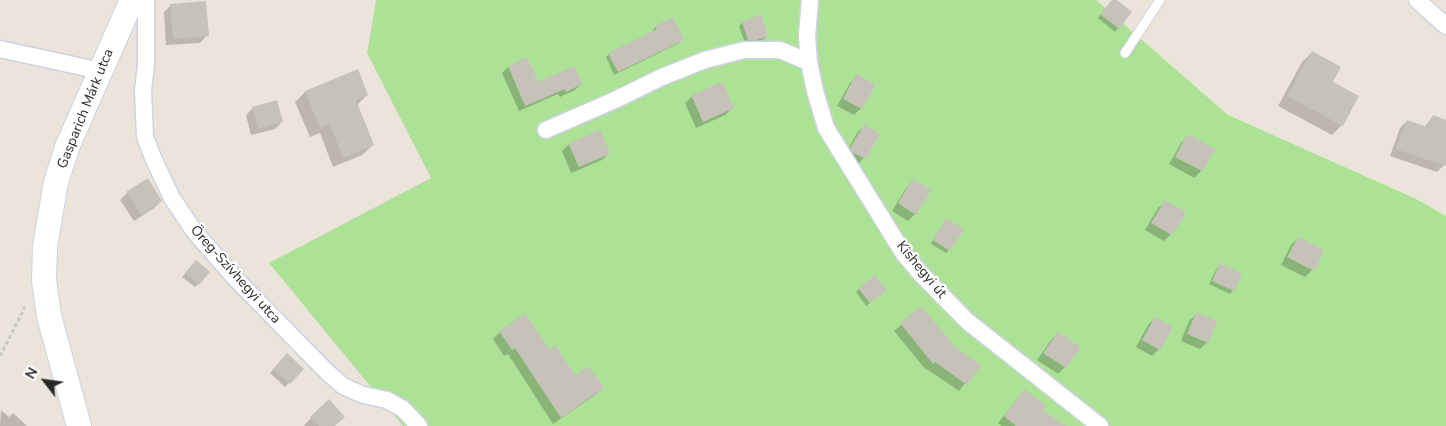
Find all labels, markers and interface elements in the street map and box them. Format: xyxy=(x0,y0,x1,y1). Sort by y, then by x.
street label: Gasparich Márk utca xyxy=(54,47,118,171)
street label: Öreg-Szívhegyi utca xyxy=(186,222,284,328)
street label: Kishegyi út xyxy=(892,238,950,302)
north arrow xyxy=(20,356,70,406)
text: N xyxy=(21,364,42,383)

